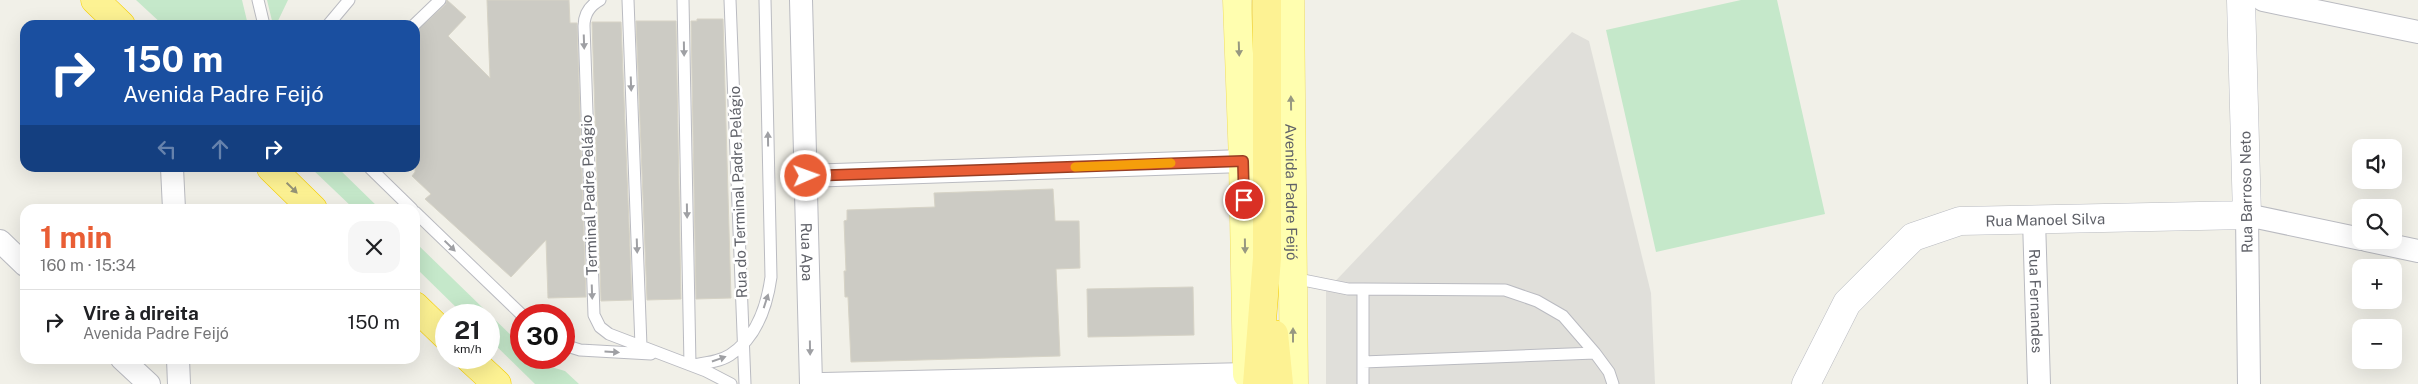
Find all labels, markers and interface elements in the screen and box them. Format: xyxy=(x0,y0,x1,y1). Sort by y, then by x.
one-way arrow xyxy=(580,34,588,50)
text: 150 m xyxy=(123,39,223,80)
icon: right xyxy=(40,40,105,105)
one-way arrow xyxy=(680,41,688,57)
one-way arrow xyxy=(1235,41,1243,57)
one-way arrow xyxy=(628,76,636,92)
text: Avenida Padre Feijó xyxy=(123,81,324,107)
street label: Rua do Terminal Padre Pelágio xyxy=(726,86,750,298)
one-way arrow xyxy=(1287,95,1295,111)
street label: Terminal Padre Pelágio xyxy=(578,114,600,276)
street label: Avenida Padre Feijó xyxy=(1283,123,1301,260)
one-way arrow xyxy=(764,131,772,147)
street label: Rua Barroso Neto xyxy=(2236,131,2256,253)
icon: left xyxy=(153,135,181,163)
icon: ahead xyxy=(206,135,234,163)
icon: right xyxy=(259,135,287,163)
map controls xyxy=(2352,139,2402,369)
button: sound xyxy=(2352,139,2402,189)
position arrow xyxy=(779,149,831,201)
pin xyxy=(1223,179,1265,221)
one-way arrow xyxy=(286,182,298,194)
icon: arrive xyxy=(1230,186,1258,214)
button: search xyxy=(2352,199,2402,249)
one-way arrow xyxy=(683,203,691,219)
street label: Rua Manoel Silva xyxy=(1985,209,2105,229)
text: 1 min xyxy=(40,219,112,255)
button: close xyxy=(348,221,400,273)
street label: Rua Apa xyxy=(798,222,817,281)
one-way arrow xyxy=(634,238,642,254)
one-way arrow xyxy=(1241,238,1249,254)
one-way arrow xyxy=(444,240,456,252)
street label: Rua Fernandes xyxy=(2026,249,2047,353)
text: 160 m · 15:34 xyxy=(40,256,136,275)
button: + xyxy=(2352,259,2402,309)
one-way arrow xyxy=(588,284,596,300)
one-way arrow xyxy=(763,294,770,309)
text: Vire à direita xyxy=(83,302,199,324)
speed limit sign: 30 xyxy=(510,304,575,369)
icon: right xyxy=(40,308,68,336)
text: 150 m xyxy=(347,311,400,333)
text: 21 xyxy=(454,315,481,345)
button: − xyxy=(2352,319,2402,369)
text: Avenida Padre Feijó xyxy=(83,324,229,343)
one-way arrow xyxy=(1289,327,1297,343)
one-way arrow xyxy=(806,340,814,356)
text: km/h xyxy=(453,342,482,356)
one-way arrow xyxy=(604,348,620,356)
one-way arrow xyxy=(712,355,727,363)

